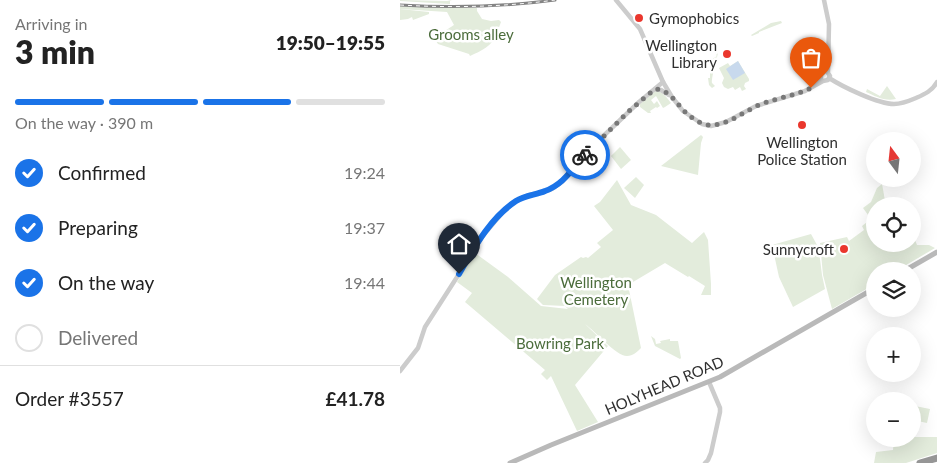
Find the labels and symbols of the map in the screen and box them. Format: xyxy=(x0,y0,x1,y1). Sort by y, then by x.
place label: Gymophobics xyxy=(649,9,739,27)
marker: Gymophobics xyxy=(633,12,645,24)
park label: Grooms alley xyxy=(428,25,514,43)
place label: Wellington Library xyxy=(645,36,717,71)
pin xyxy=(790,37,832,88)
marker: Wellington Library xyxy=(721,48,733,60)
marker: Wellington Police Station xyxy=(796,119,808,131)
courier xyxy=(560,130,610,180)
north arrow xyxy=(866,132,921,188)
place label: Wellington Police Station xyxy=(757,133,847,168)
pin xyxy=(438,223,480,274)
place label: Sunnycroft xyxy=(763,240,835,258)
marker: Sunnycroft xyxy=(838,243,850,255)
park label: Wellington Cemetery xyxy=(560,273,632,308)
park label: Bowring Park xyxy=(516,334,604,352)
street label: HOLYHEAD ROAD xyxy=(602,352,726,418)

